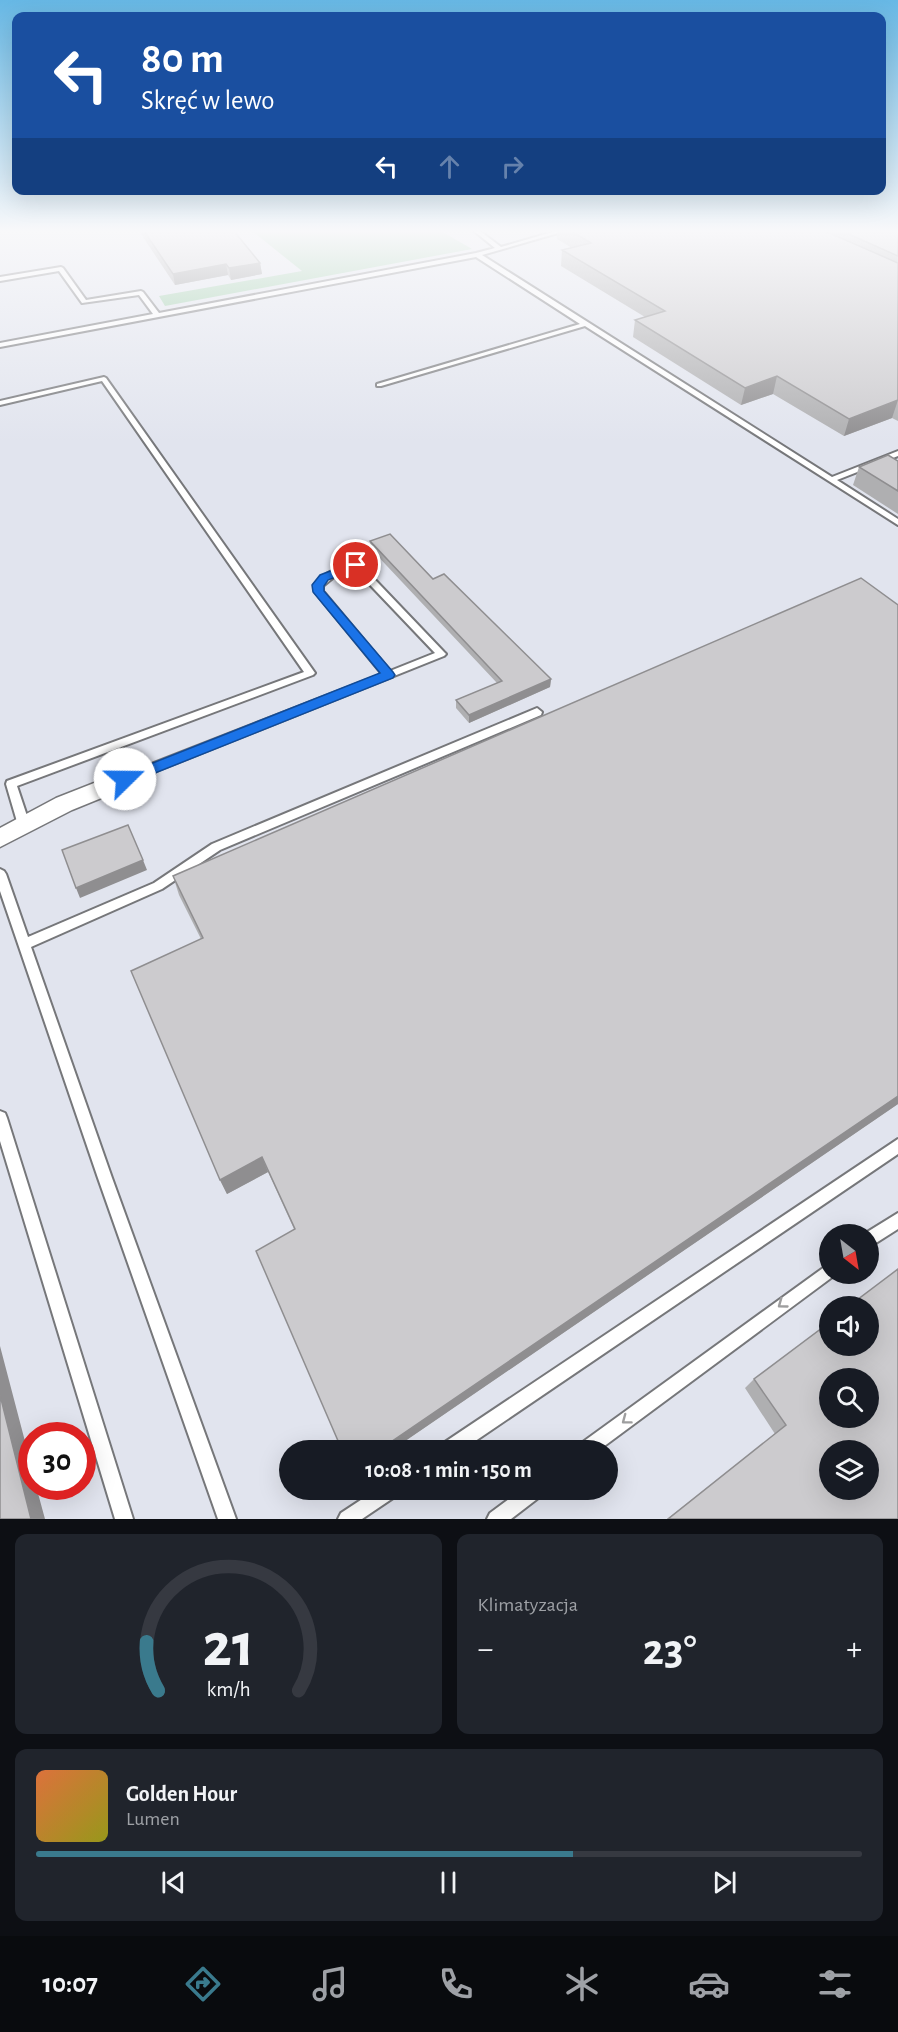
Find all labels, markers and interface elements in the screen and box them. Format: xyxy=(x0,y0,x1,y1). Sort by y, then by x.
icon: left xyxy=(42,36,120,114)
text: 80 m xyxy=(141,38,224,80)
text: Skręć w lewo xyxy=(141,87,275,114)
icon: left xyxy=(370,150,403,183)
icon: ahead xyxy=(433,150,466,183)
icon: right xyxy=(496,150,529,183)
pin xyxy=(330,539,381,590)
icon: arrive xyxy=(339,548,372,581)
position arrow xyxy=(93,747,157,811)
north arrow xyxy=(819,1224,879,1284)
map controls xyxy=(819,1224,879,1500)
button: sound xyxy=(819,1296,879,1356)
one-way arrow xyxy=(778,1297,789,1308)
button: search xyxy=(819,1368,879,1428)
one-way arrow xyxy=(621,1413,632,1424)
speed limit sign: 30 xyxy=(18,1422,96,1500)
button: layers xyxy=(819,1440,879,1500)
text: 10:08 · 1 min · 150 m xyxy=(365,1459,532,1481)
text: Klimatyzacja xyxy=(478,1595,578,1615)
text: 21 xyxy=(202,1615,254,1677)
text: 23° xyxy=(643,1628,697,1673)
text: − xyxy=(478,1633,493,1666)
text: + xyxy=(846,1633,862,1666)
text: km/h xyxy=(206,1679,250,1700)
text: Golden Hour xyxy=(126,1783,237,1805)
text: Lumen xyxy=(126,1809,180,1829)
icon: previous xyxy=(157,1866,190,1899)
icon: pause xyxy=(432,1866,465,1899)
icon: next xyxy=(708,1866,741,1899)
icon: directions xyxy=(182,1963,224,2005)
icon: music xyxy=(309,1963,351,2005)
icon: phone xyxy=(435,1963,477,2005)
icon: climate xyxy=(561,1963,603,2005)
icon: car xyxy=(688,1963,730,2005)
icon: filters xyxy=(814,1963,856,2005)
text: 10:07 xyxy=(42,1970,98,1997)

